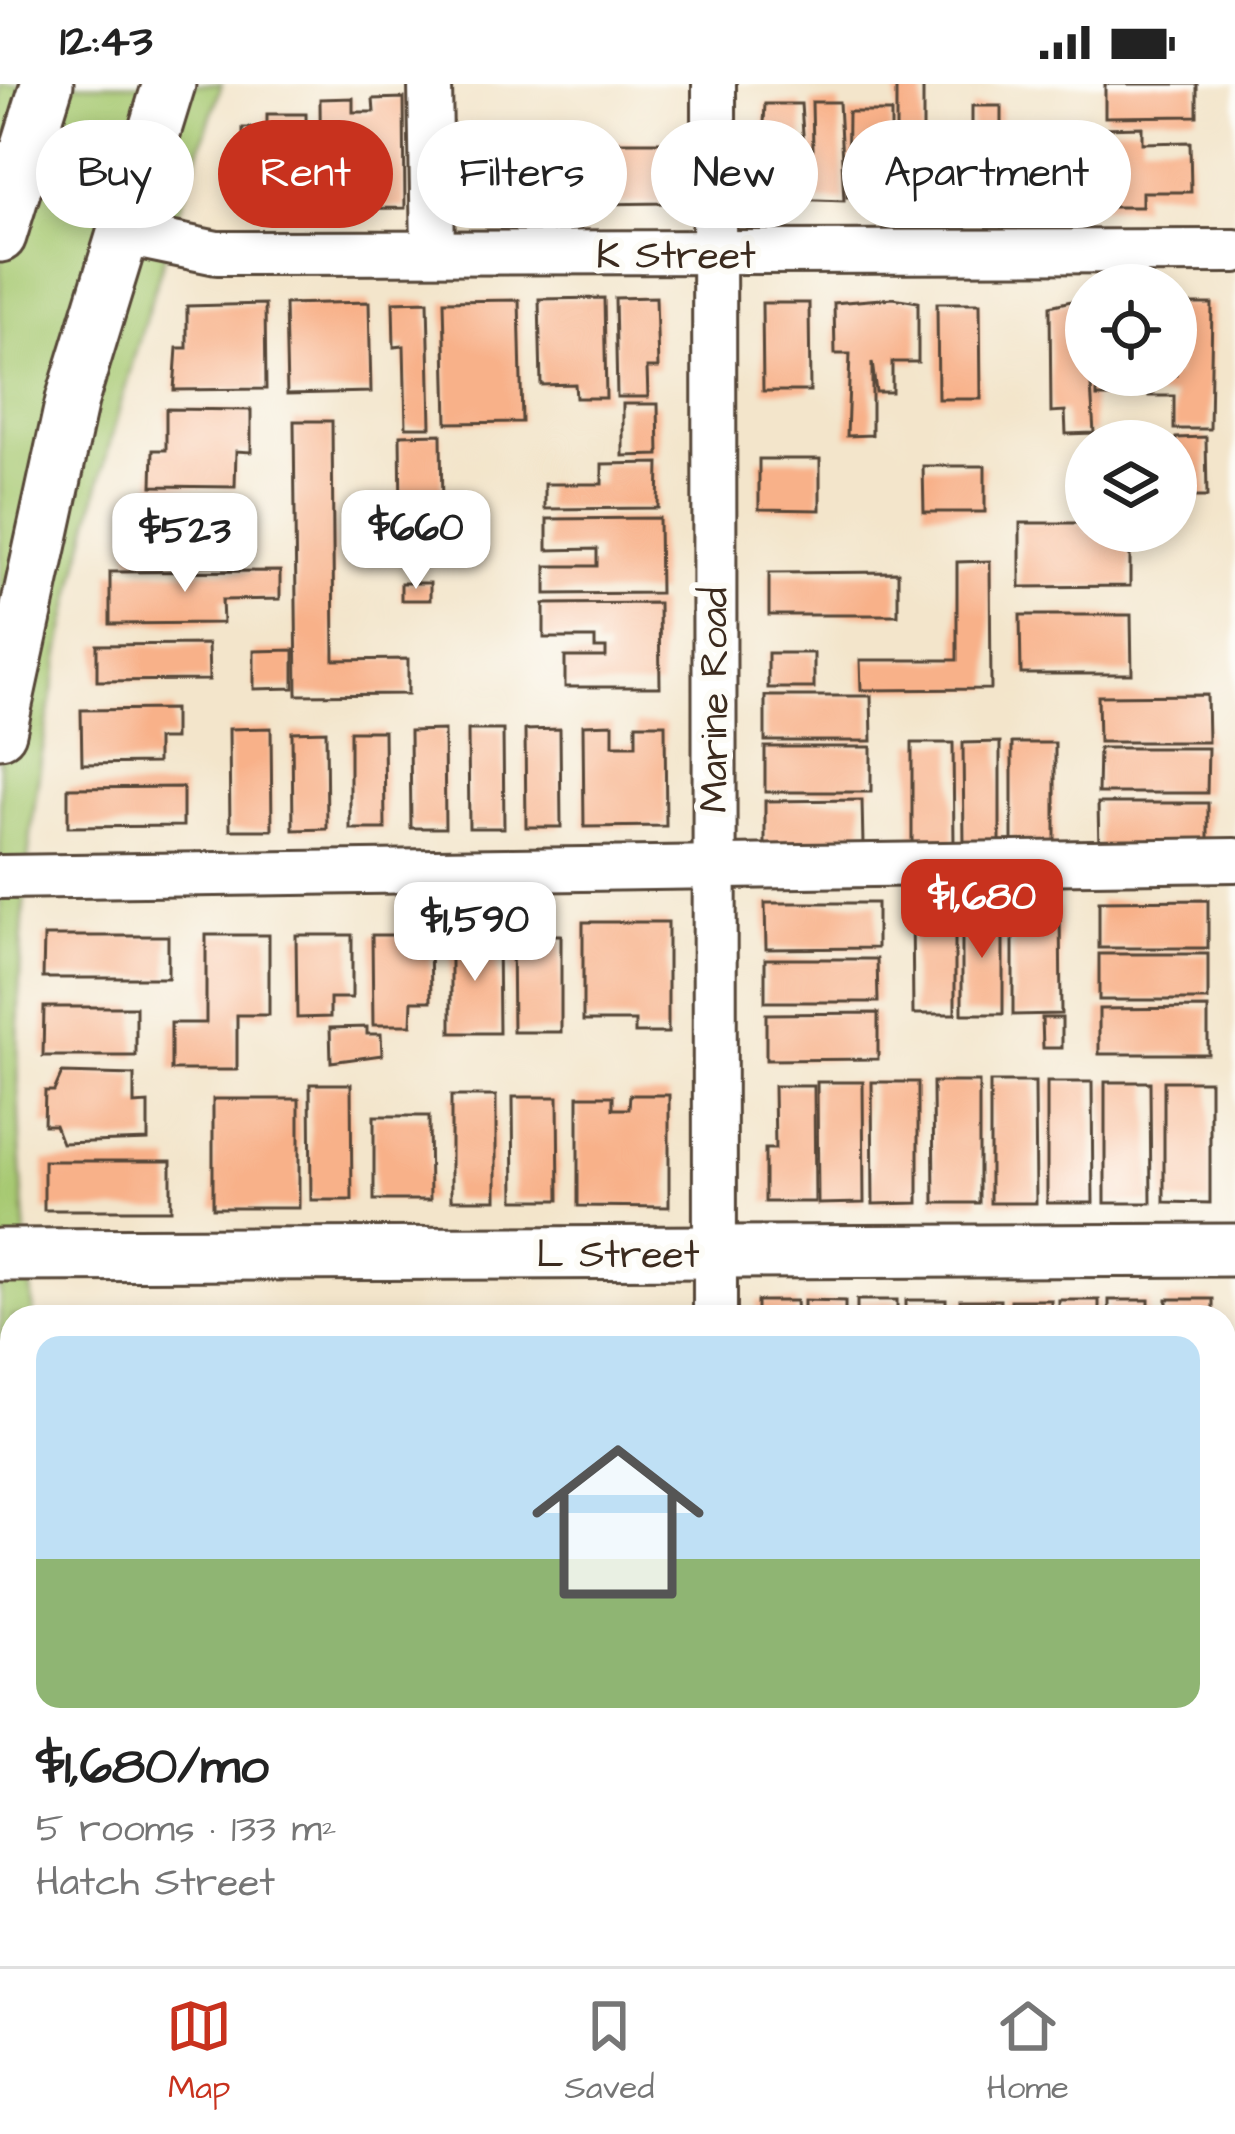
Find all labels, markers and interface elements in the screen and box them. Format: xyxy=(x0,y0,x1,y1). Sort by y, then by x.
text: 12:43 xyxy=(60,11,153,73)
chip: Buy xyxy=(36,120,194,228)
chip: Rent xyxy=(218,120,393,228)
chip: Filters xyxy=(417,120,627,228)
chip: New xyxy=(651,120,818,228)
chip: Apartment xyxy=(842,120,1131,228)
street label: K Street xyxy=(596,230,756,284)
map controls xyxy=(1065,264,1197,552)
button: locate xyxy=(1065,264,1197,396)
button: layers xyxy=(1065,420,1197,552)
pin: $660 xyxy=(345,490,487,592)
pin: $523 xyxy=(114,493,256,595)
text: $660 xyxy=(368,502,464,556)
text: $523 xyxy=(139,505,231,559)
street label: Marine Road xyxy=(689,587,743,813)
pin: $1,680 xyxy=(884,859,1080,961)
text: $1,680 xyxy=(928,871,1036,925)
pin: $1,590 xyxy=(377,882,573,984)
text: $1,590 xyxy=(421,894,529,948)
street label: L Street xyxy=(537,1229,700,1283)
icon: home xyxy=(510,1414,726,1630)
text: $1,680/mo xyxy=(36,1732,269,1803)
text: 5 rooms · 133 m² xyxy=(36,1803,337,1857)
text: Hatch Street xyxy=(36,1857,275,1911)
tab: Map xyxy=(166,1993,232,2111)
tab: Saved xyxy=(564,1993,654,2111)
tab: Home xyxy=(987,1993,1069,2111)

